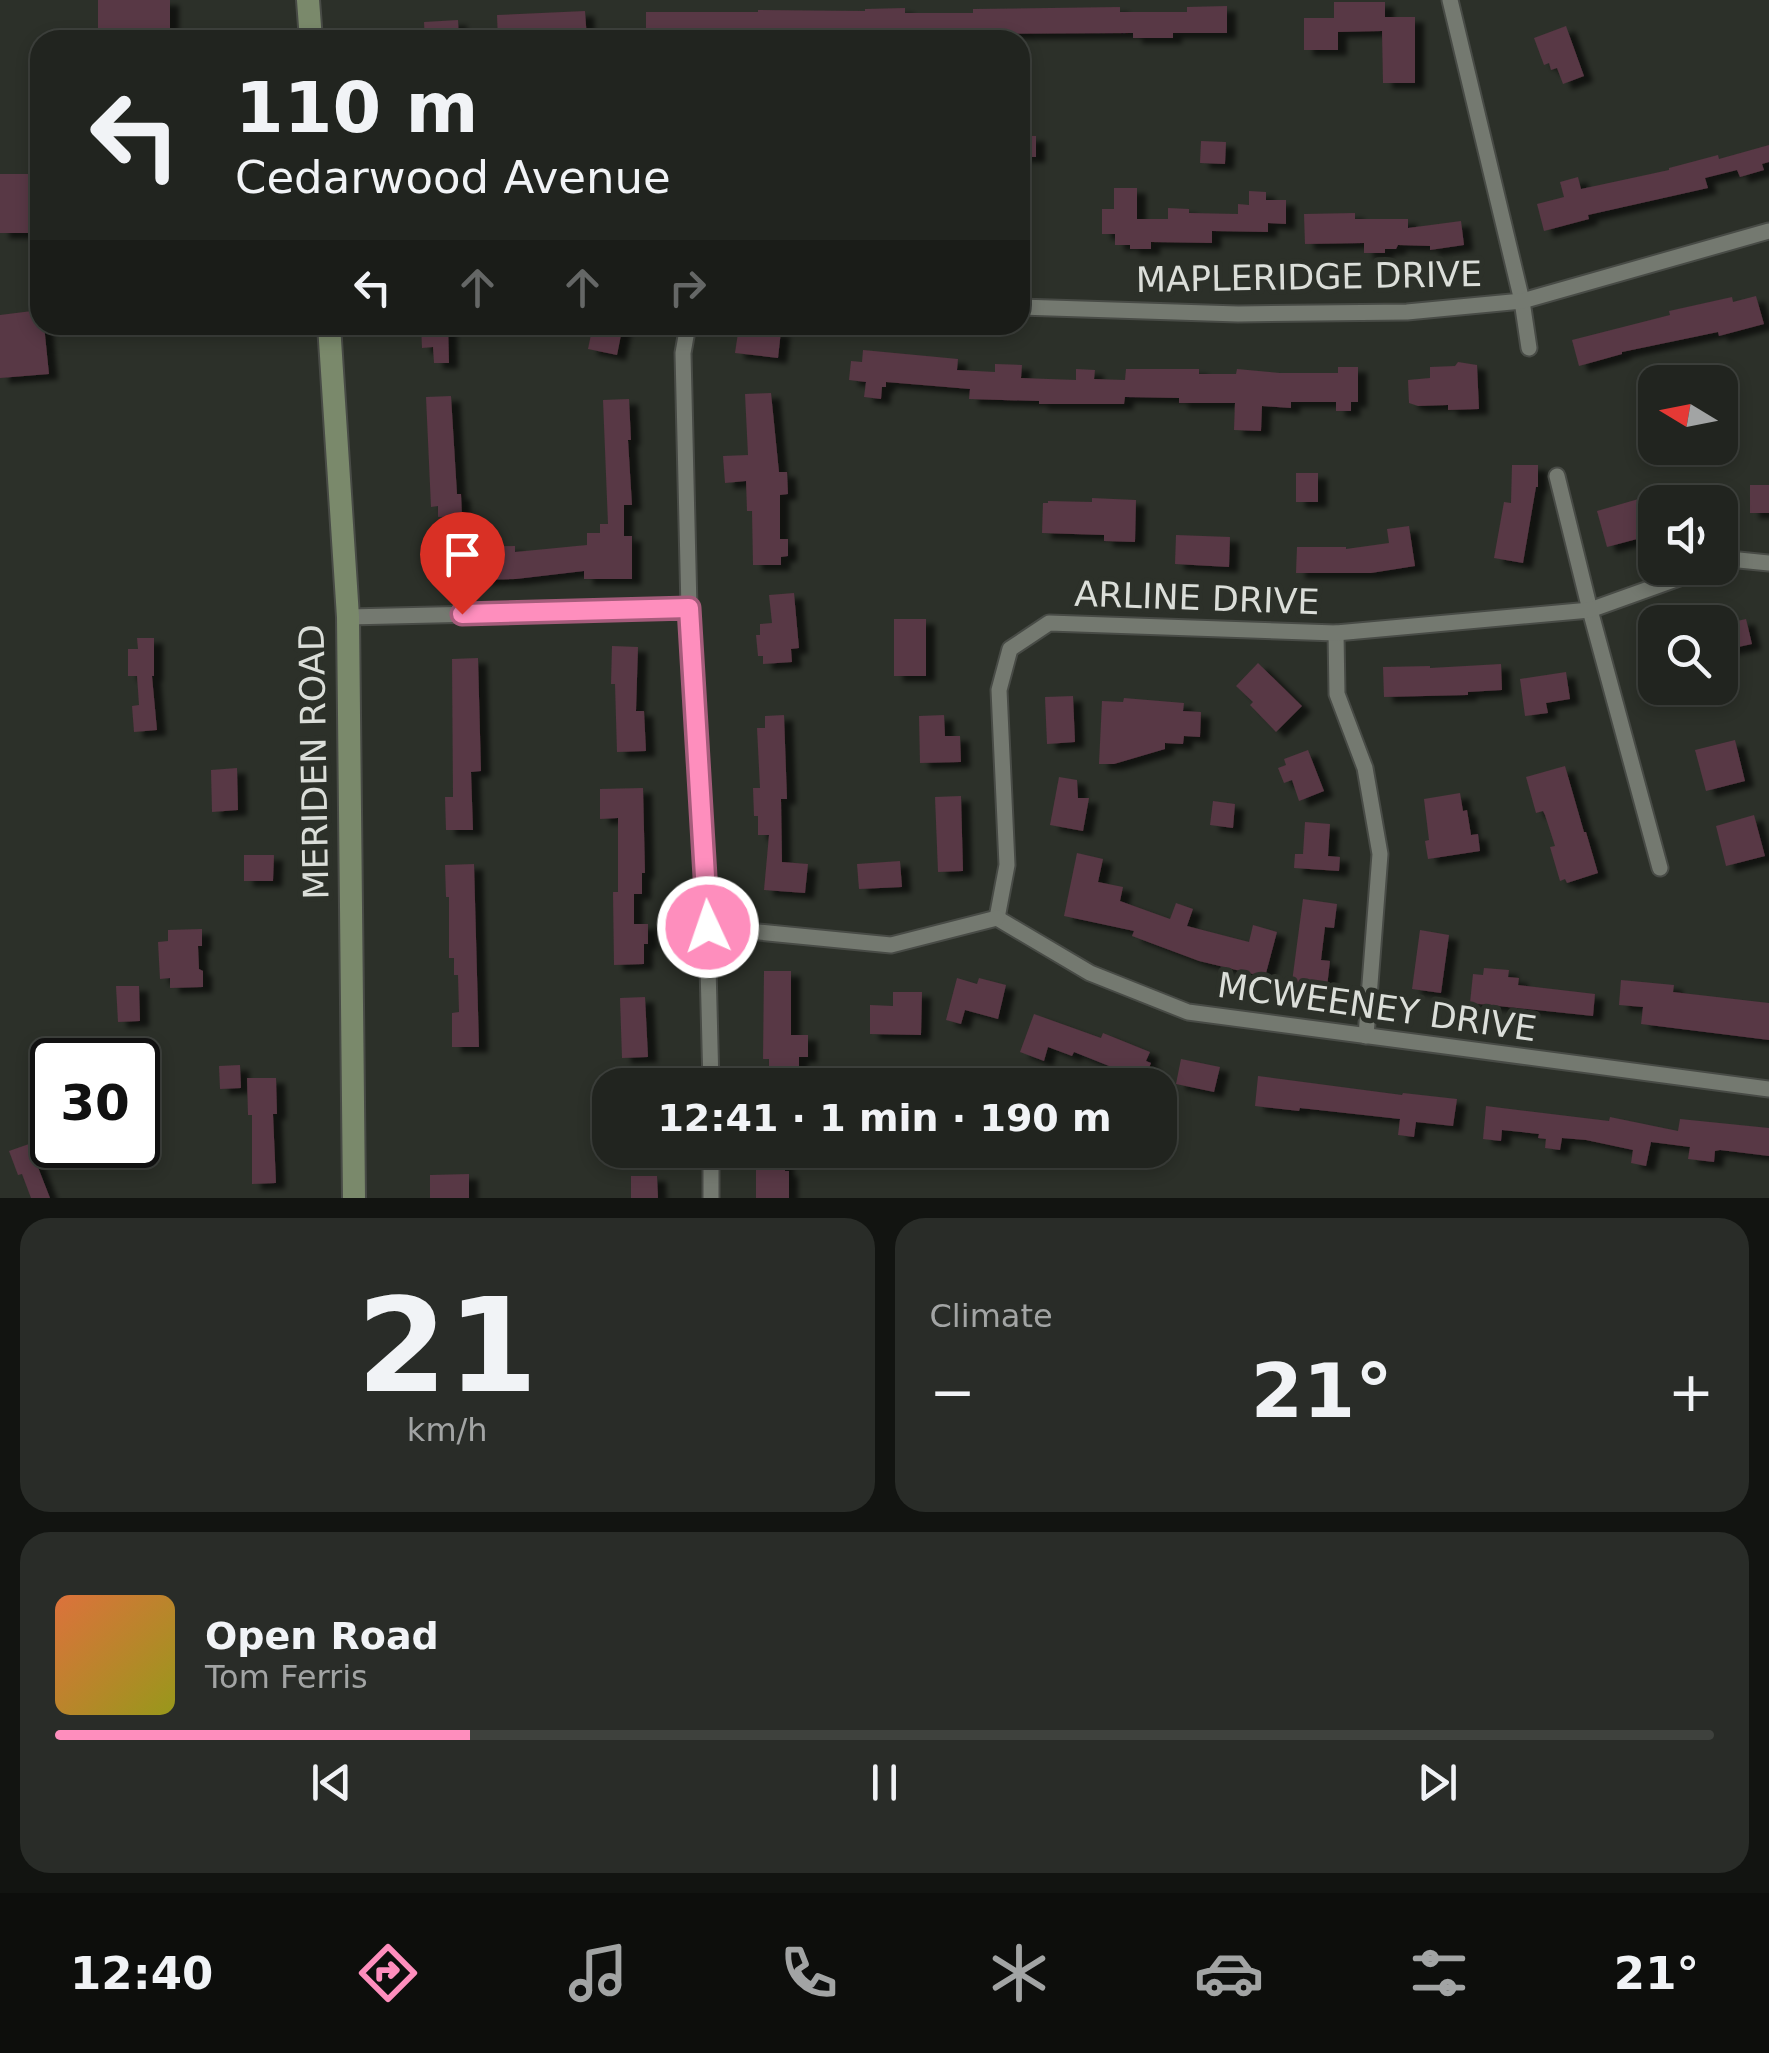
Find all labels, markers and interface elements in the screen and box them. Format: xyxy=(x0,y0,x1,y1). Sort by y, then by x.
text: 110 m xyxy=(235,67,478,149)
icon: left xyxy=(70,70,200,200)
text: Cedarwood Avenue xyxy=(235,151,671,204)
street label: MAPLERIDGE DRIVE xyxy=(1135,254,1483,300)
icon: left xyxy=(345,260,400,315)
icon: ahead xyxy=(450,260,505,315)
icon: ahead xyxy=(555,260,610,315)
icon: right xyxy=(660,260,715,315)
north arrow xyxy=(1638,365,1738,465)
map controls xyxy=(1638,365,1738,705)
button: sound xyxy=(1638,485,1738,585)
pin xyxy=(420,512,505,615)
icon: arrive xyxy=(435,527,490,582)
street label: ARLINE DRIVE xyxy=(1074,574,1320,622)
button: search xyxy=(1638,605,1738,705)
street label: MERIDEN ROAD xyxy=(292,624,336,900)
position arrow xyxy=(656,875,760,979)
street label: MCWEENEY DRIVE xyxy=(1215,965,1539,1049)
speed limit sign: 30 xyxy=(30,1038,160,1168)
text: 12:41 · 1 min · 190 m xyxy=(657,1096,1112,1140)
text: 21 xyxy=(357,1270,538,1422)
text: Climate xyxy=(930,1297,1053,1335)
text: 21° xyxy=(1251,1347,1393,1435)
text: − xyxy=(930,1360,976,1424)
text: + xyxy=(1668,1360,1714,1424)
text: km/h xyxy=(407,1411,488,1449)
text: Open Road xyxy=(205,1614,439,1658)
text: Tom Ferris xyxy=(205,1658,368,1696)
icon: previous xyxy=(304,1755,359,1810)
icon: pause xyxy=(857,1755,912,1810)
icon: next xyxy=(1410,1755,1465,1810)
icon: directions xyxy=(353,1938,423,2008)
icon: music xyxy=(563,1938,633,2008)
icon: phone xyxy=(774,1938,844,2008)
icon: climate xyxy=(984,1938,1054,2008)
icon: car xyxy=(1194,1938,1264,2008)
icon: filters xyxy=(1404,1938,1474,2008)
text: 12:40 xyxy=(70,1947,213,2000)
text: 21° xyxy=(1614,1947,1699,2000)

